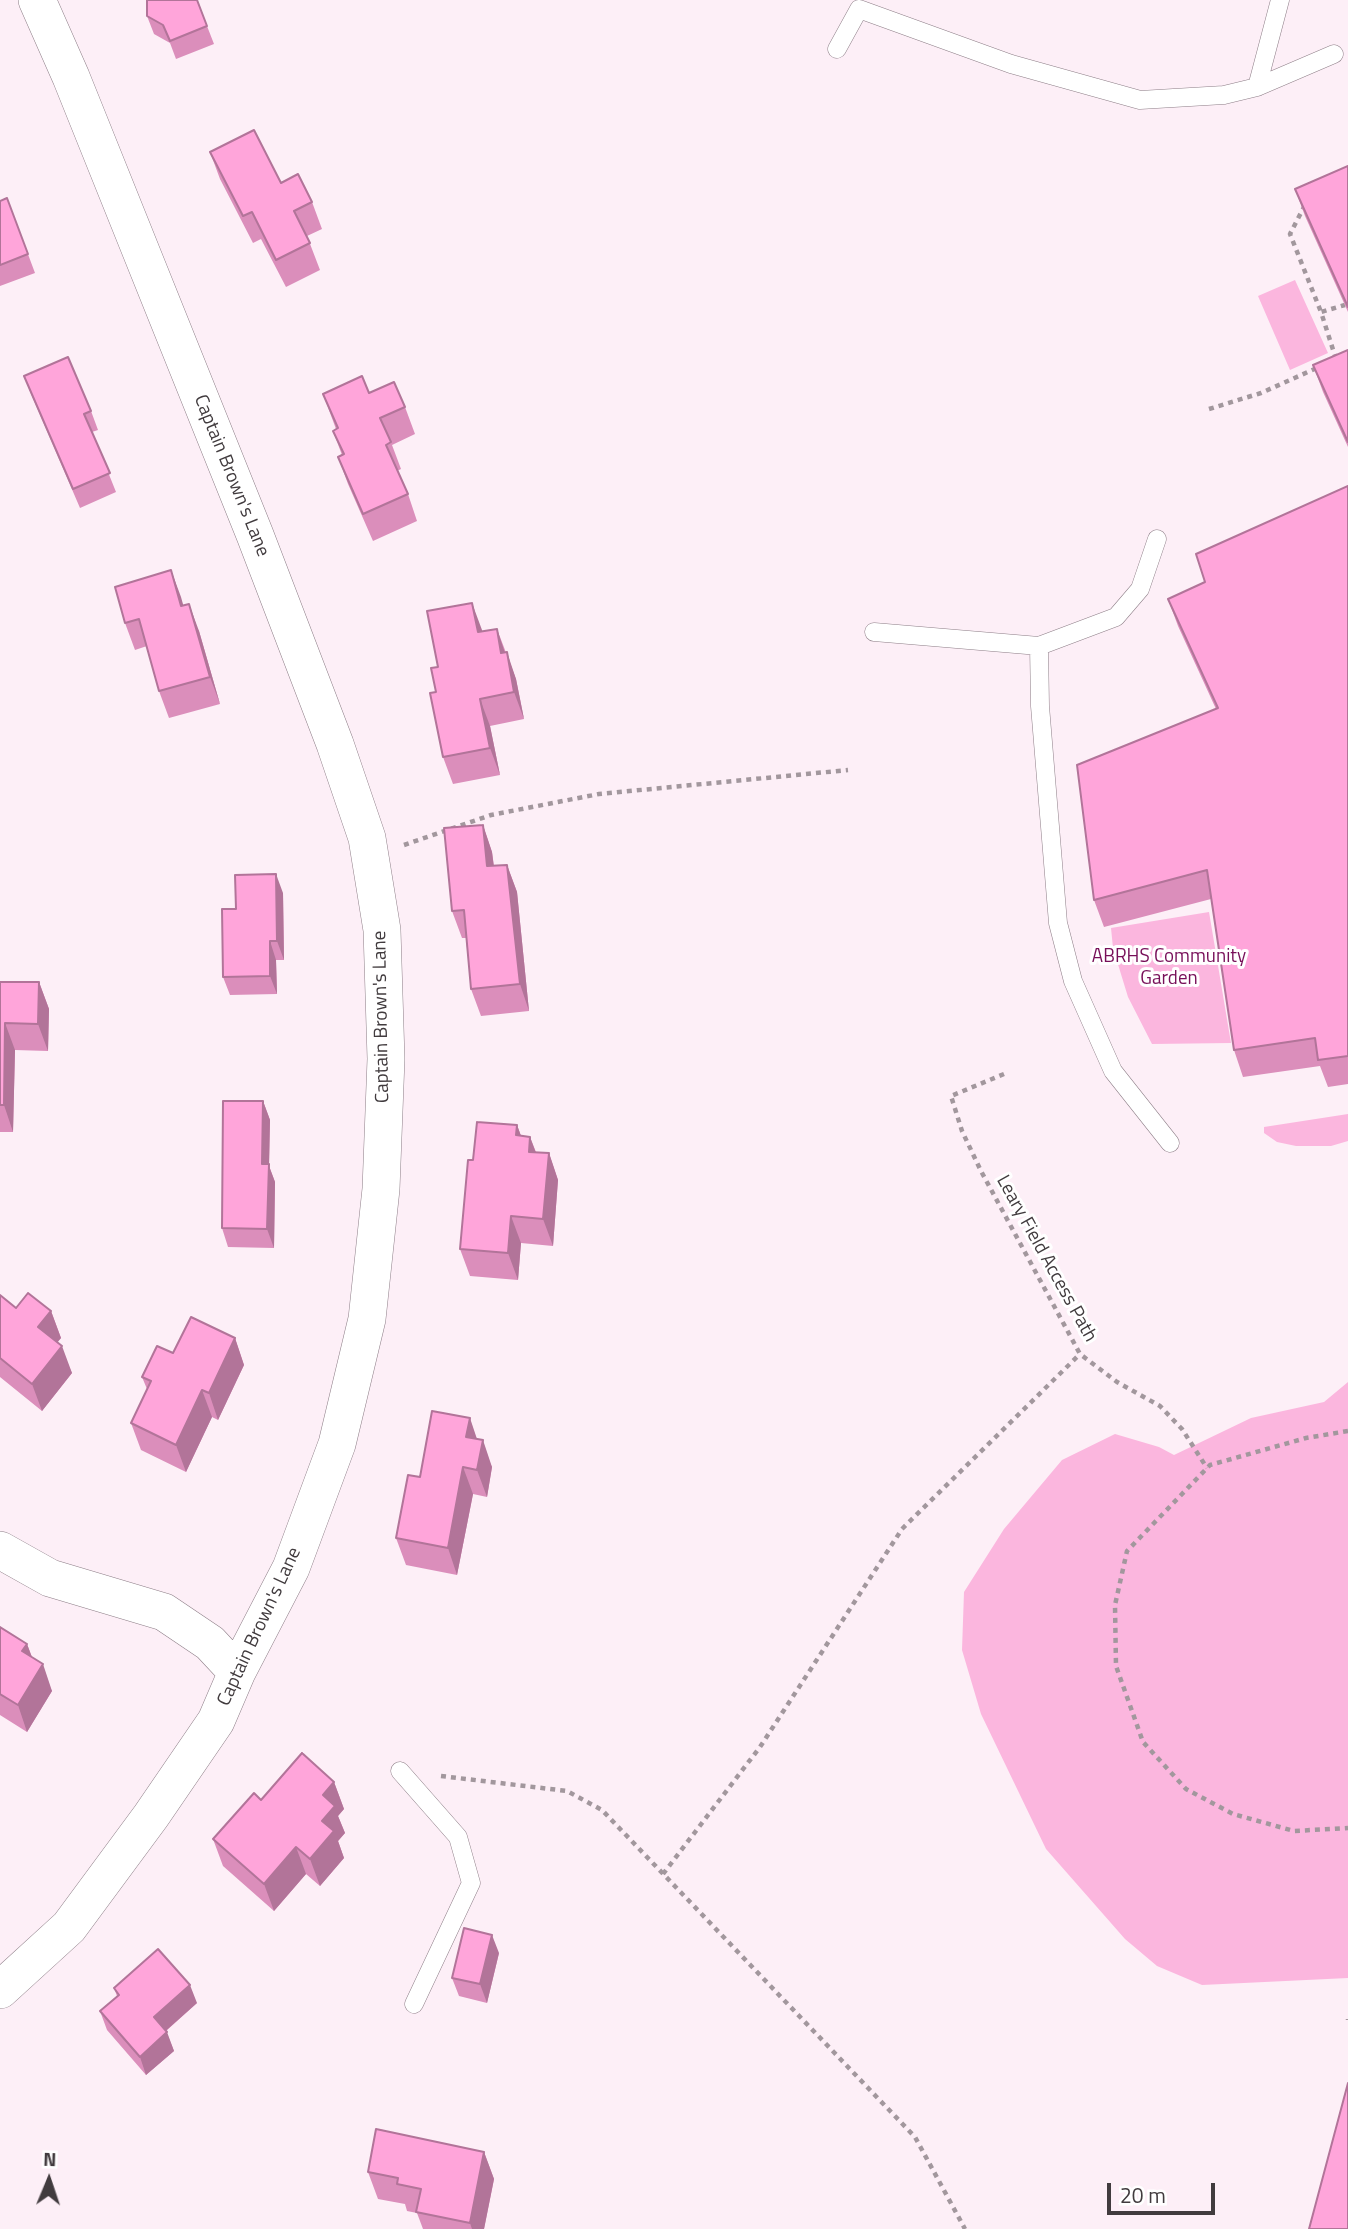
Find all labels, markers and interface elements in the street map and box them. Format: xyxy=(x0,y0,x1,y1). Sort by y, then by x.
street label: Captain Brown's Lane xyxy=(188,392,274,560)
street label: Captain Brown's Lane xyxy=(369,931,395,1103)
park label: ABRHS Community Garden xyxy=(1092,946,1246,990)
street label: Leary Field Access Path xyxy=(991,1172,1101,1346)
street label: Captain Brown's Lane xyxy=(213,1544,307,1710)
text: N xyxy=(43,2144,57,2173)
north arrow xyxy=(14,2145,84,2215)
scale bar xyxy=(1110,2170,1218,2214)
text: 20 m xyxy=(1120,2179,1166,2211)

